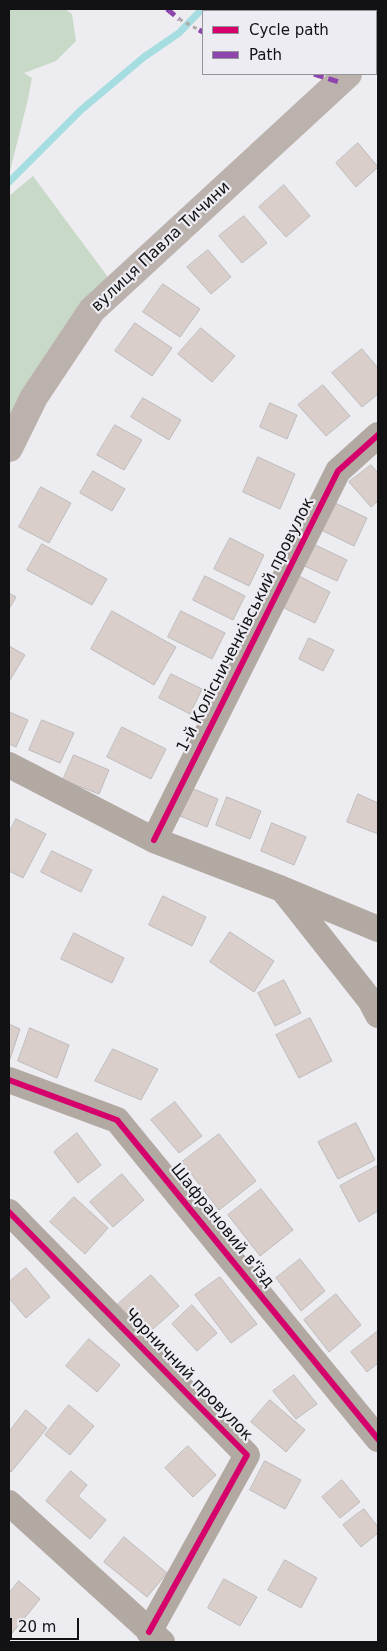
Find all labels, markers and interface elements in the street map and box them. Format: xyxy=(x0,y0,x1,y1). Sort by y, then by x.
legend xyxy=(202,10,377,75)
text: Cycle path xyxy=(249,21,329,39)
text: Path xyxy=(249,46,282,64)
street label: вулиця Павла Тичини xyxy=(88,178,234,316)
street label: 1-й Колісниченківський провулок xyxy=(173,495,319,755)
street label: Шафрановий в'їзд xyxy=(166,1160,278,1292)
street label: Чорничний провулок xyxy=(120,1305,256,1445)
scale bar xyxy=(12,1608,81,1640)
text: 20 m xyxy=(18,1618,56,1636)

